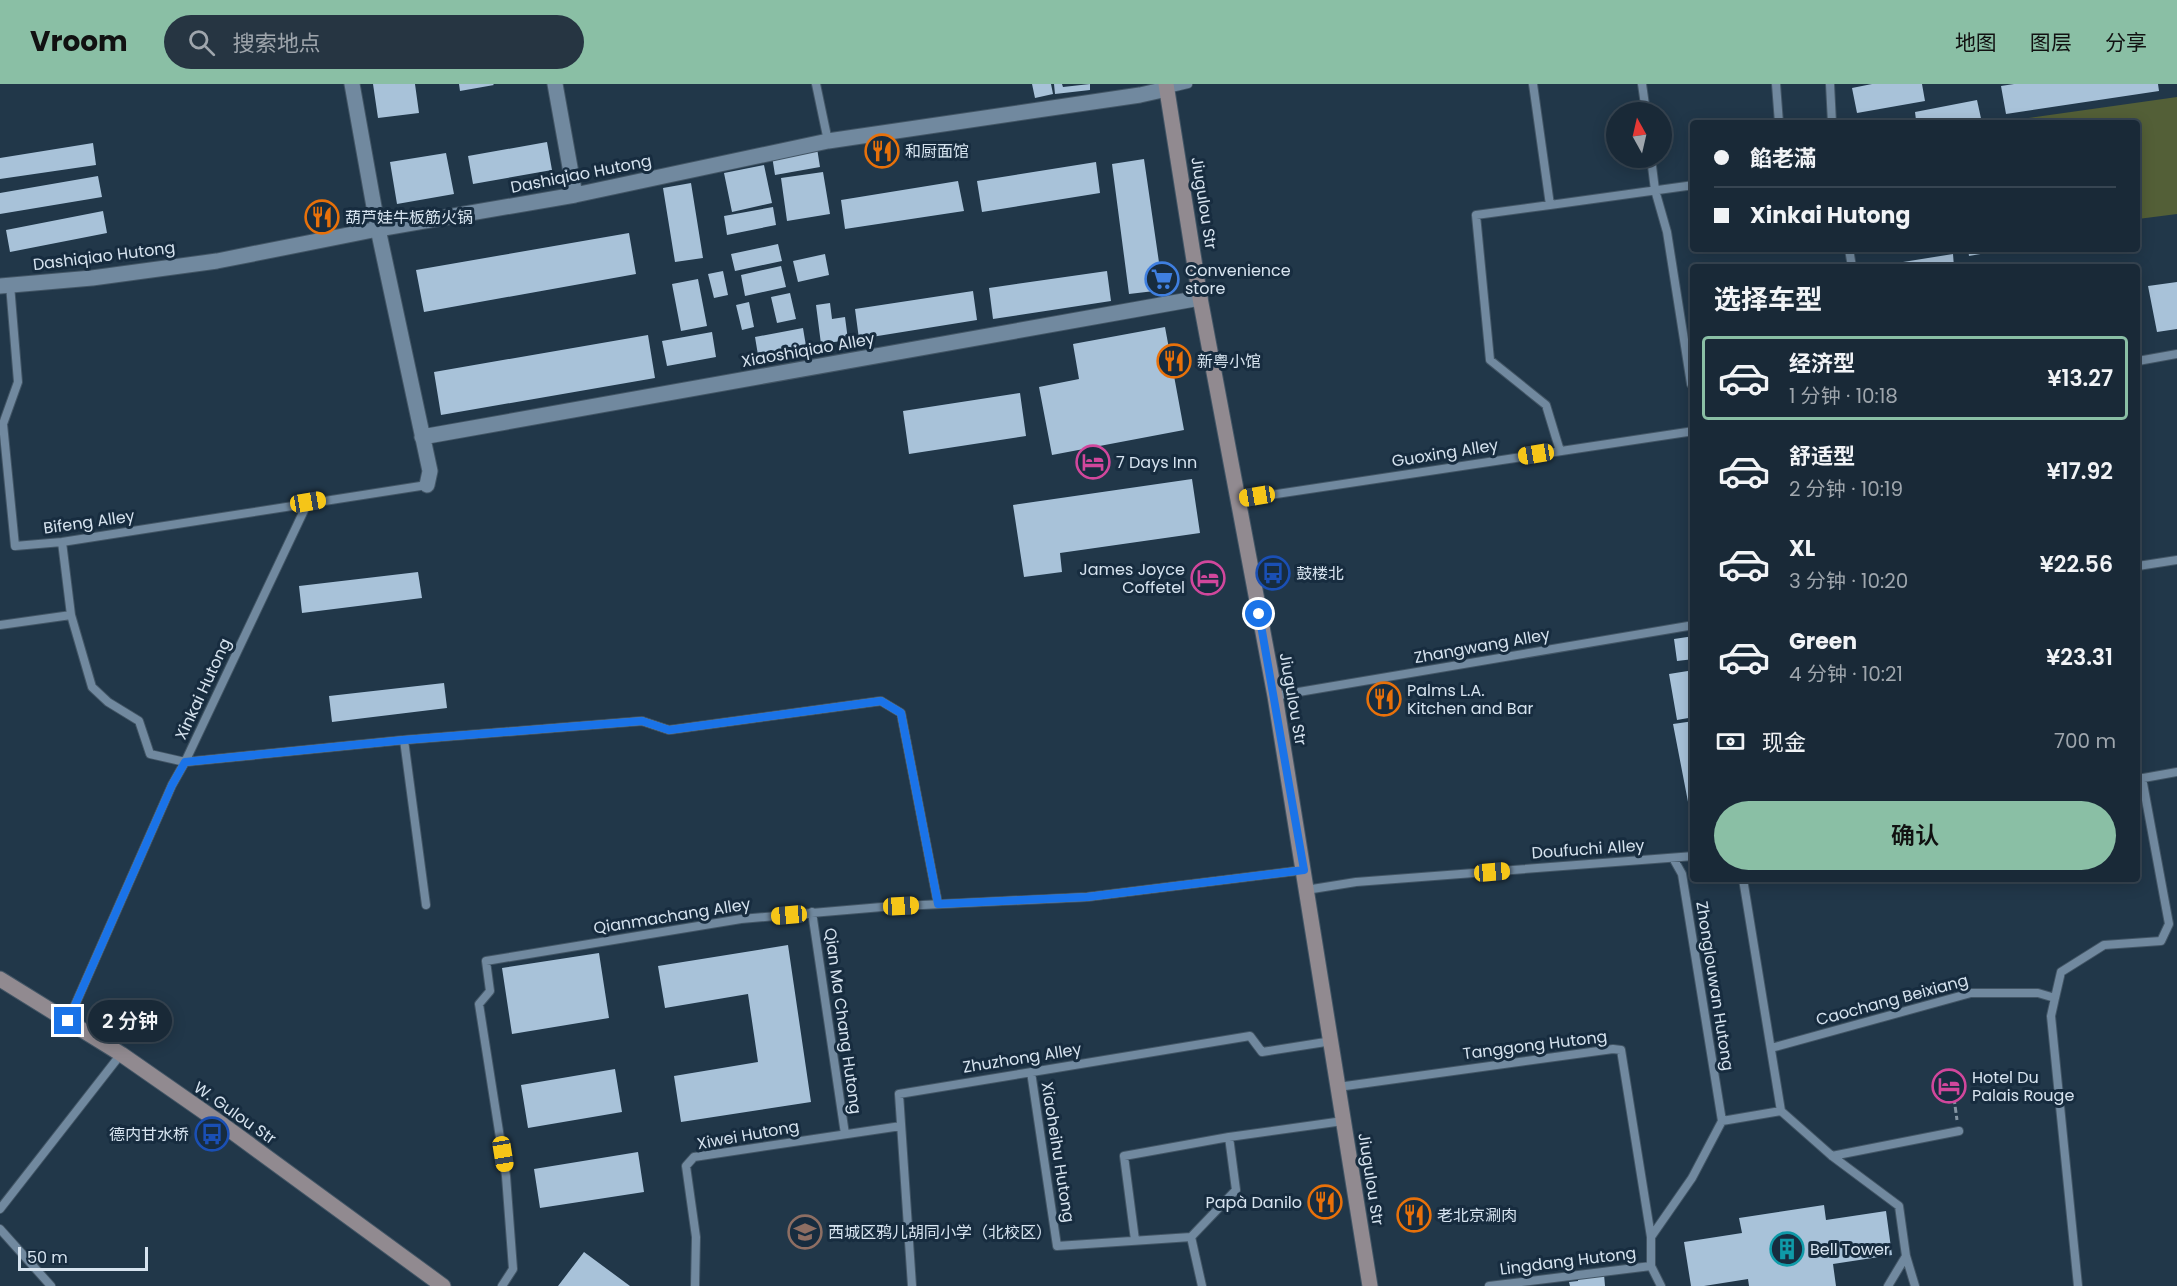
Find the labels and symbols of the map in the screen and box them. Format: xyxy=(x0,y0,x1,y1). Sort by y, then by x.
north arrow xyxy=(1606,102,1672,168)
restaurant icon: 和厨面馆 xyxy=(864,133,900,169)
place label: 和厨面馆 xyxy=(905,140,969,163)
street label: Dashiqiao Hutong xyxy=(509,149,653,199)
street label: Jiugulou Str xyxy=(1185,155,1223,251)
restaurant icon: 葫芦娃牛板筋火锅 xyxy=(304,199,340,235)
place label: 葫芦娃牛板筋火锅 xyxy=(345,206,473,229)
street label: Dashiqiao Hutong xyxy=(32,236,176,276)
place label: Convenience store xyxy=(1185,259,1291,300)
supermarket icon: Convenience store xyxy=(1144,261,1180,297)
street label: Xiaoshiqiao Alley xyxy=(739,327,877,373)
restaurant icon: 新粤小馆 xyxy=(1156,343,1192,379)
place label: 新粤小馆 xyxy=(1197,350,1261,373)
street label: Guoxing Alley xyxy=(1390,433,1500,473)
car xyxy=(1517,442,1555,466)
hotel icon: 7 Days Inn xyxy=(1075,444,1111,480)
place label: 7 Days Inn xyxy=(1116,451,1197,474)
car xyxy=(1238,484,1276,508)
car xyxy=(289,490,327,514)
street label: Bifeng Alley xyxy=(42,504,136,540)
bus stop icon: 鼓楼北 xyxy=(1255,555,1291,591)
place label: James Joyce Coffetel xyxy=(1079,558,1185,599)
hotel icon: James Joyce Coffetel xyxy=(1190,560,1226,596)
place label: 鼓楼北 xyxy=(1296,562,1344,585)
route start xyxy=(1245,600,1272,627)
street label: Zhangwang Alley xyxy=(1412,623,1552,669)
street label: Xinkai Hutong xyxy=(169,634,237,744)
street label: Jiugulou Str xyxy=(1274,651,1312,747)
place label: Palms L.A. Kitchen and Bar xyxy=(1407,679,1533,720)
restaurant icon: Palms L.A. Kitchen and Bar xyxy=(1366,681,1402,717)
street label: Doufuchi Alley xyxy=(1531,834,1645,864)
car xyxy=(1473,861,1511,883)
street label: Qianmachang Alley xyxy=(592,892,752,940)
car xyxy=(883,896,919,916)
street label: Zhonglouwan Hutong xyxy=(1690,900,1740,1072)
car xyxy=(770,904,808,926)
street label: Qian Ma Chang Hutong xyxy=(819,926,867,1116)
street label: Caochang Beixiang xyxy=(1813,969,1971,1031)
callout: 2 分钟 xyxy=(89,1000,173,1042)
route end xyxy=(54,1007,81,1034)
street label: Tanggong Hutong xyxy=(1461,1025,1609,1065)
street label: Zhuzhong Alley xyxy=(961,1037,1083,1079)
place label: Hotel Du Palais Rouge xyxy=(1972,1066,2074,1107)
hotel icon: Hotel Du Palais Rouge xyxy=(1931,1068,1967,1104)
street label: W. Gulou Str xyxy=(189,1076,281,1150)
street label: Xiaoheihu Hutong xyxy=(1036,1080,1080,1224)
street label: Xiwei Hutong xyxy=(695,1115,801,1155)
bus stop icon: 德内甘水桥 xyxy=(194,1116,230,1152)
place label: 德内甘水桥 xyxy=(109,1123,189,1146)
street label: Jiugulou Str xyxy=(1352,1131,1390,1227)
car xyxy=(491,1135,515,1173)
restaurant icon: Papà Danilo xyxy=(1307,1184,1343,1220)
place label: Papà Danilo xyxy=(1206,1191,1302,1214)
restaurant icon: 老北京涮肉 xyxy=(1396,1197,1432,1233)
place label: 老北京涮肉 xyxy=(1437,1204,1517,1227)
school or university icon: 西城区鸦儿胡同小学（北校区） xyxy=(787,1214,823,1250)
place label: 西城区鸦儿胡同小学（北校区） xyxy=(828,1221,1052,1244)
building icon: Bell Tower xyxy=(1769,1231,1805,1267)
place label: Bell Tower xyxy=(1810,1238,1890,1261)
street label: Lingdang Hutong xyxy=(1498,1241,1638,1281)
scale bar xyxy=(18,1244,148,1272)

